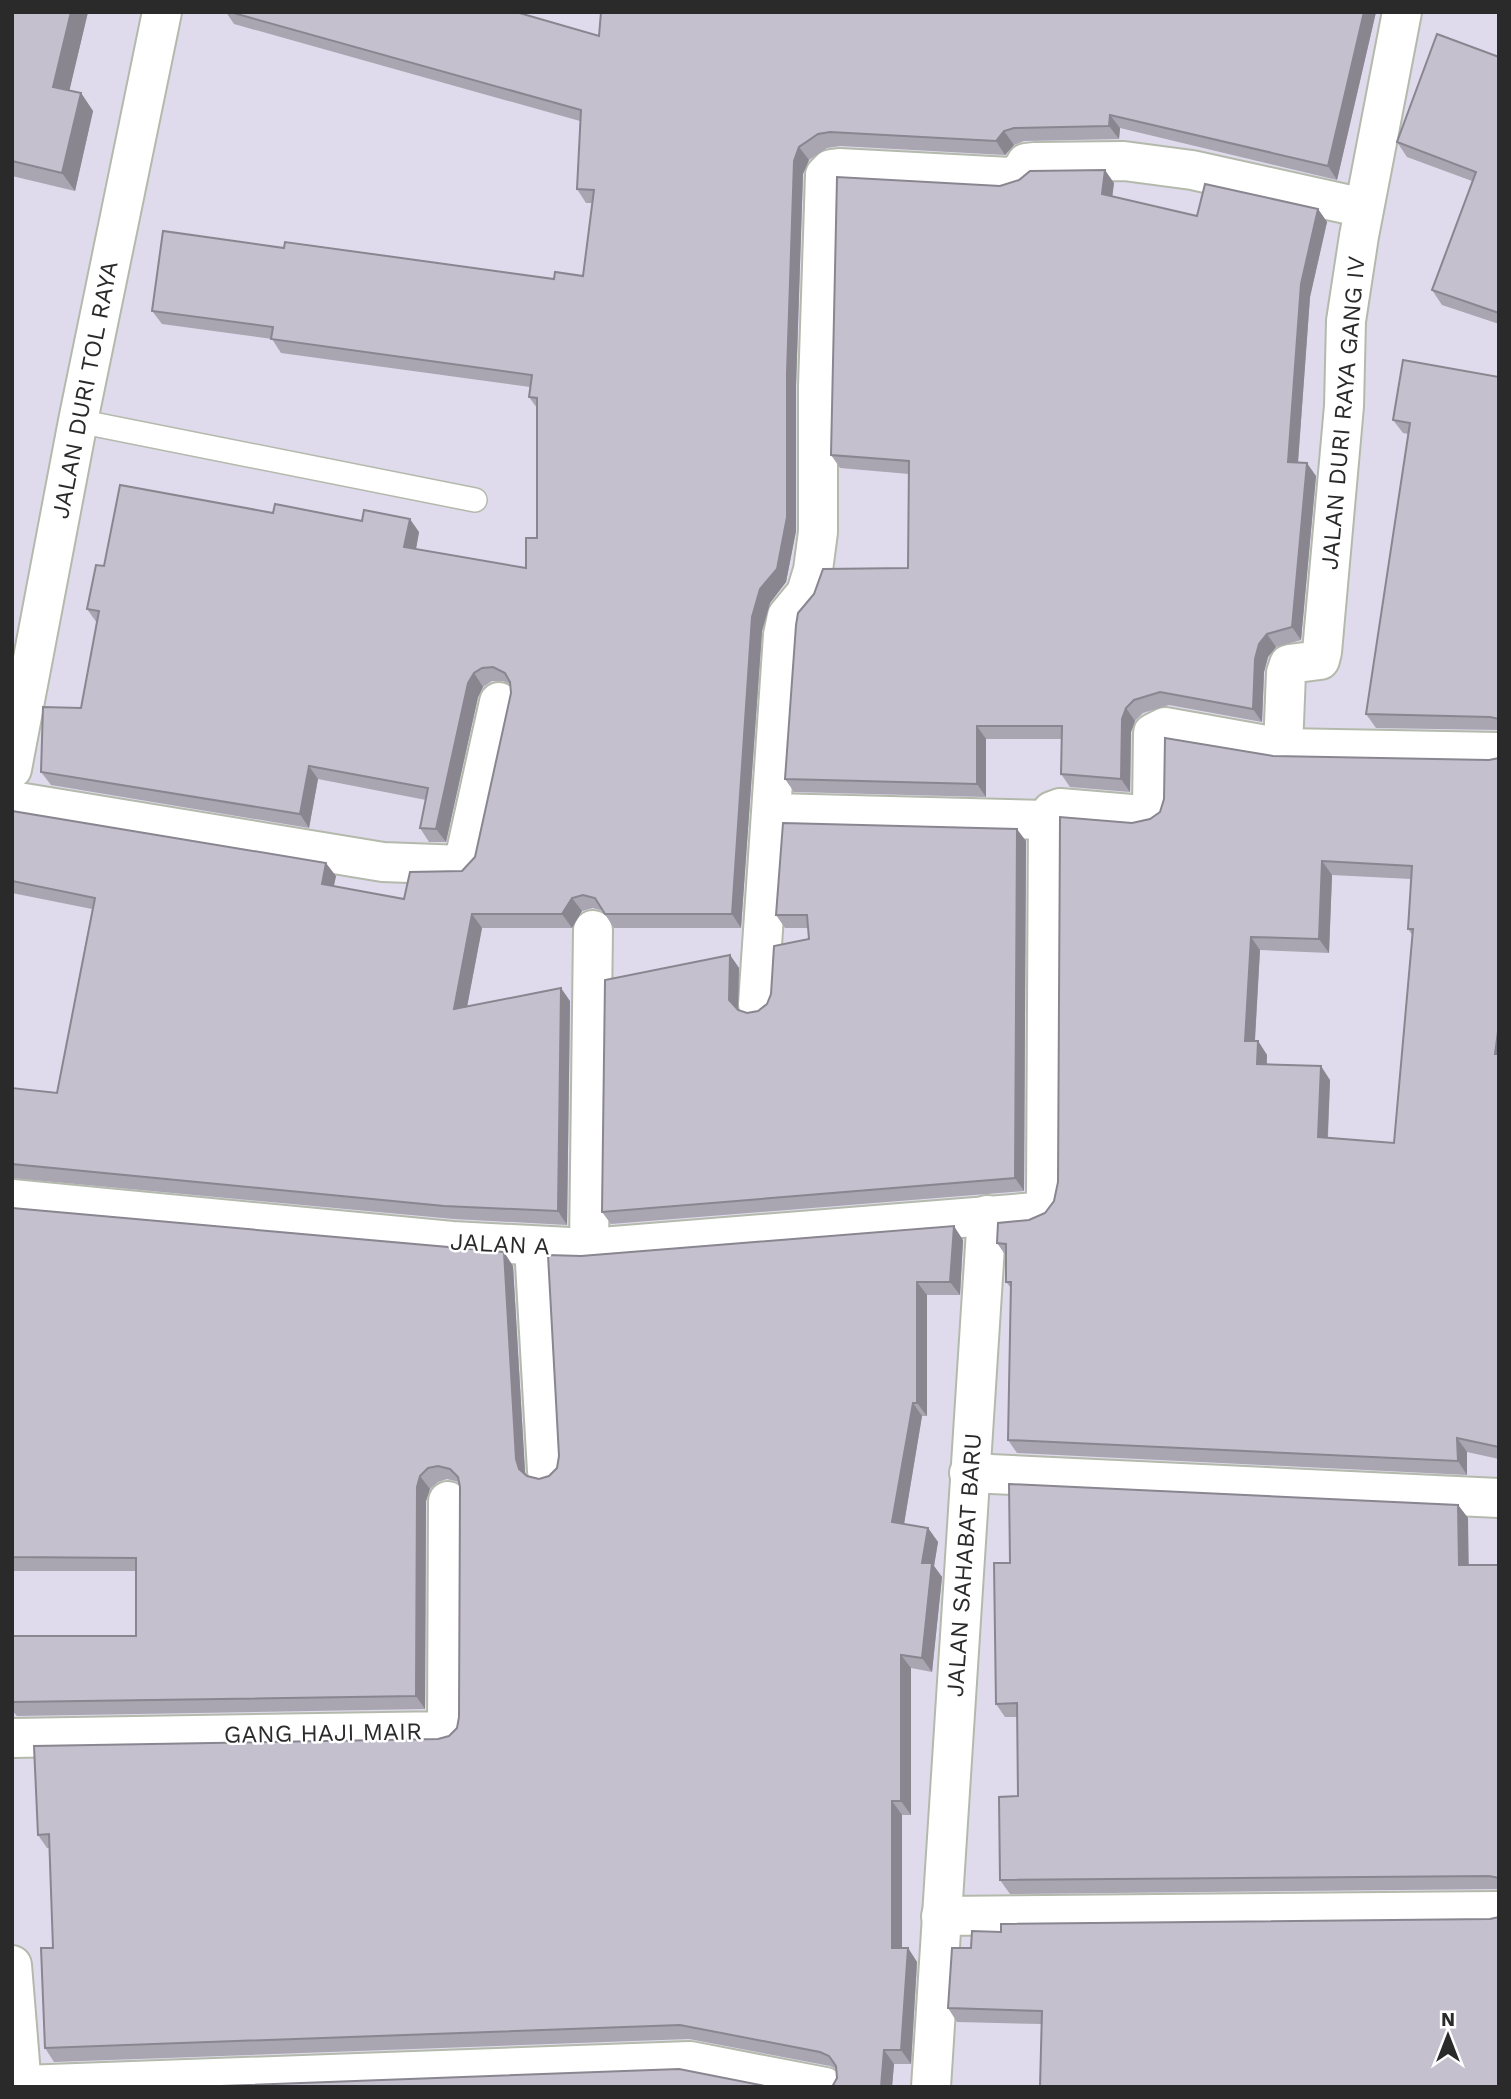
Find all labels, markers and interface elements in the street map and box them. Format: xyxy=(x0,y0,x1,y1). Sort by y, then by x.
street label: JALAN DURI RAYA GANG IV xyxy=(1315,255,1371,571)
street label: JALAN DURI TOL RAYA xyxy=(46,259,124,521)
street label: JALAN A xyxy=(449,1227,551,1261)
street label: JALAN SAHABAT BARU xyxy=(941,1432,987,1698)
street label: GANG HAJI MAIR xyxy=(224,1717,422,1749)
north arrow xyxy=(1413,2001,1483,2071)
text: N xyxy=(1441,2008,1455,2031)

